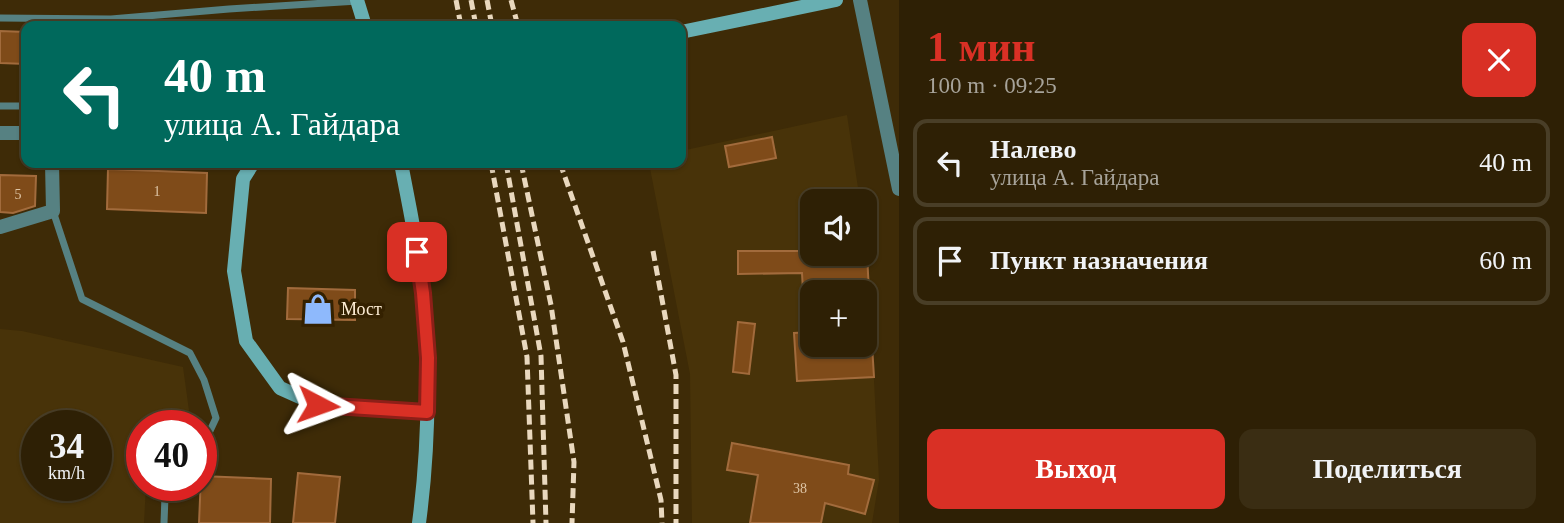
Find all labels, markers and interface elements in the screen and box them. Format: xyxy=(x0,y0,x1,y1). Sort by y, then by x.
button: close xyxy=(1462,23,1536,97)
text: 1 мин xyxy=(927,24,1036,70)
text: 40 m xyxy=(164,48,266,103)
icon: left xyxy=(49,49,140,140)
text: 100 m · 09:25 xyxy=(927,73,1057,98)
text: улица А. Гайдара xyxy=(164,106,400,142)
text: Налево xyxy=(990,135,1076,164)
icon: left xyxy=(931,144,969,182)
text: 40 m xyxy=(1479,148,1532,177)
text: улица А. Гайдара xyxy=(990,165,1160,190)
house number: 1 xyxy=(154,184,161,199)
house number: 5 xyxy=(15,187,22,202)
map controls xyxy=(800,189,877,357)
button: sound xyxy=(800,189,877,266)
pin xyxy=(387,222,447,282)
icon: arrive xyxy=(398,233,436,271)
icon: arrive xyxy=(931,242,969,280)
text: Пункт назначения xyxy=(990,246,1208,275)
text: 60 m xyxy=(1479,246,1532,275)
button: + xyxy=(800,280,877,357)
shop icon: Мост xyxy=(301,292,335,326)
place label: Мост xyxy=(341,299,382,319)
position arrow xyxy=(281,368,355,442)
speed limit sign: 40 xyxy=(126,410,217,501)
text: 34 xyxy=(49,427,84,466)
button: Выход xyxy=(927,429,1225,509)
button: Поделиться xyxy=(1239,429,1536,509)
text: km/h xyxy=(48,463,85,483)
house number: 38 xyxy=(793,481,807,496)

